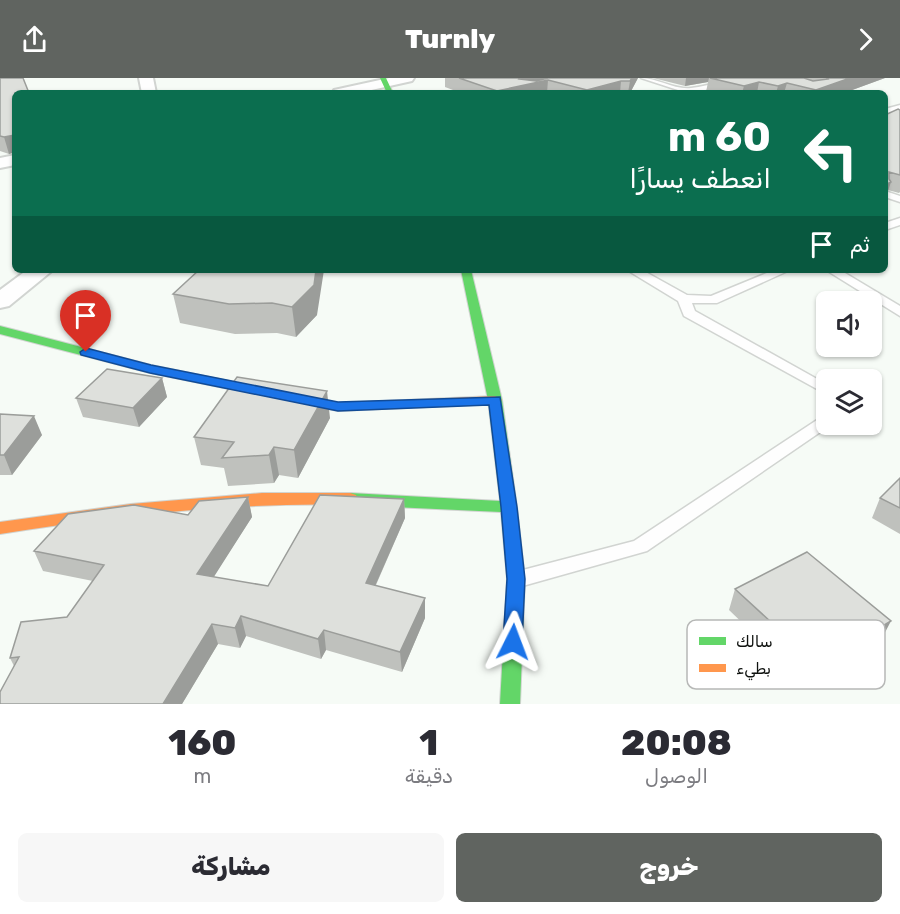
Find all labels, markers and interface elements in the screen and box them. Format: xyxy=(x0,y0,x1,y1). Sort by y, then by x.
icon: share xyxy=(18,23,51,56)
text: Turnly xyxy=(405,23,495,55)
icon: forward xyxy=(849,23,882,56)
text: 60 m xyxy=(668,112,771,162)
icon: left xyxy=(792,114,870,192)
text: انعطف يسارًا xyxy=(629,163,771,195)
icon: arrive xyxy=(805,228,838,261)
text: ثم xyxy=(850,231,870,258)
pin xyxy=(60,290,111,352)
map controls xyxy=(816,291,882,435)
button: sound xyxy=(816,291,882,357)
icon: arrive xyxy=(69,299,102,332)
button: layers xyxy=(816,369,882,435)
position arrow xyxy=(481,610,545,674)
legend xyxy=(687,620,885,689)
text: سالك xyxy=(736,632,773,651)
text: بطيء xyxy=(736,659,771,681)
text: 160 xyxy=(168,721,236,764)
text: 1 xyxy=(419,721,438,764)
text: 20:08 xyxy=(621,721,732,764)
text: m xyxy=(193,764,211,788)
text: دقيقة xyxy=(405,764,453,788)
text: الوصول xyxy=(645,764,708,788)
button: مشاركة xyxy=(18,833,444,902)
button: خروج xyxy=(456,833,882,902)

